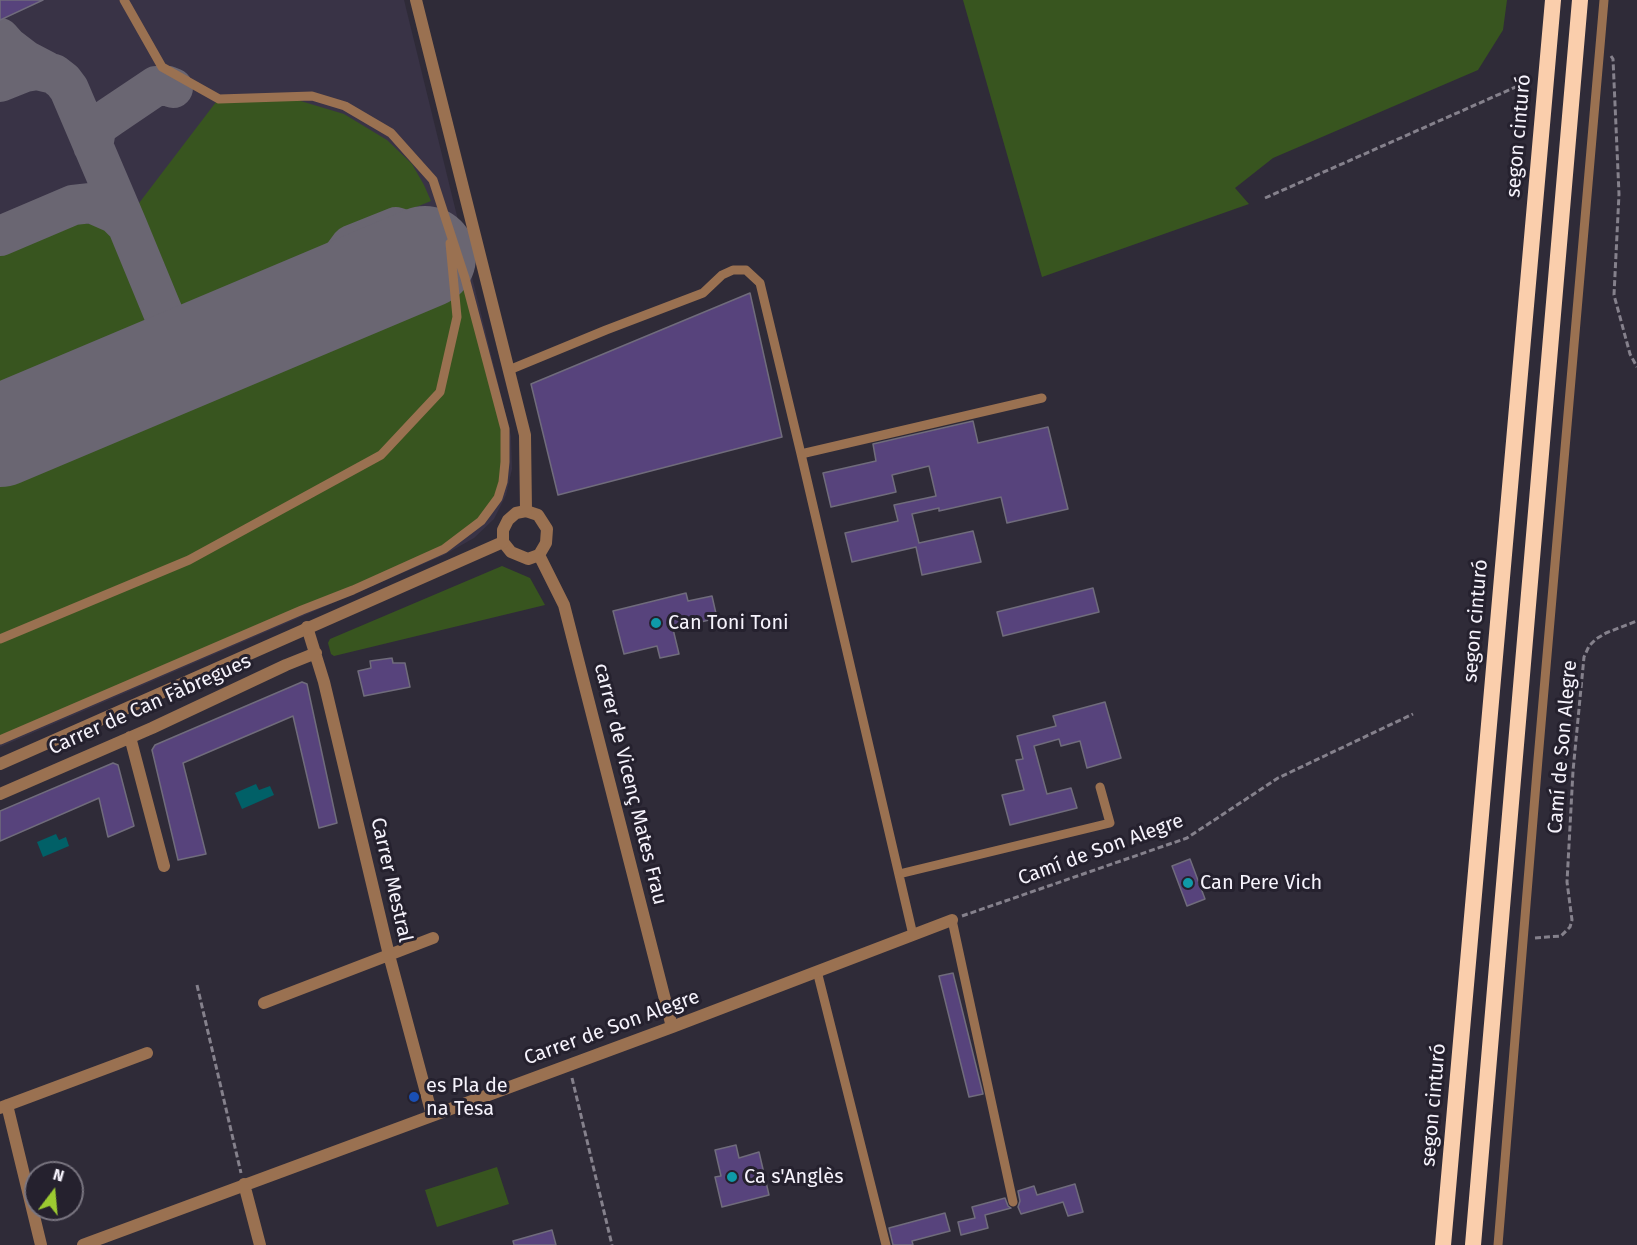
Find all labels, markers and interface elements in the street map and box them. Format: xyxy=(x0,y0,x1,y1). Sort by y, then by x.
street label: segon cinturó xyxy=(1502,73,1536,199)
street label: segon cinturó xyxy=(1459,558,1493,684)
place label: Can Toni Toni xyxy=(668,611,789,635)
marker: Can Toni Toni xyxy=(649,616,663,630)
street label: Carrer de Can Fàbregues xyxy=(45,649,255,761)
street label: Camí de Son Alegre xyxy=(1543,659,1583,835)
street label: carrer de Vicenç Mates Frau xyxy=(588,661,672,907)
street label: Camí de Son Alegre xyxy=(1015,809,1187,891)
street label: Carrer Mestral xyxy=(365,815,417,945)
place label: Can Pere Vich xyxy=(1200,871,1322,895)
marker: Can Pere Vich xyxy=(1181,876,1195,890)
street label: Carrer de Son Alegre xyxy=(521,985,703,1071)
street label: segon cinturó xyxy=(1417,1042,1451,1168)
place label: es Pla de na Tesa xyxy=(426,1074,508,1121)
marker: es Pla de na Tesa xyxy=(407,1090,421,1104)
north arrow xyxy=(24,1161,84,1221)
text: N xyxy=(51,1165,66,1186)
place label: Ca s'Anglès xyxy=(744,1165,844,1189)
marker: Ca s'Anglès xyxy=(725,1170,739,1184)

